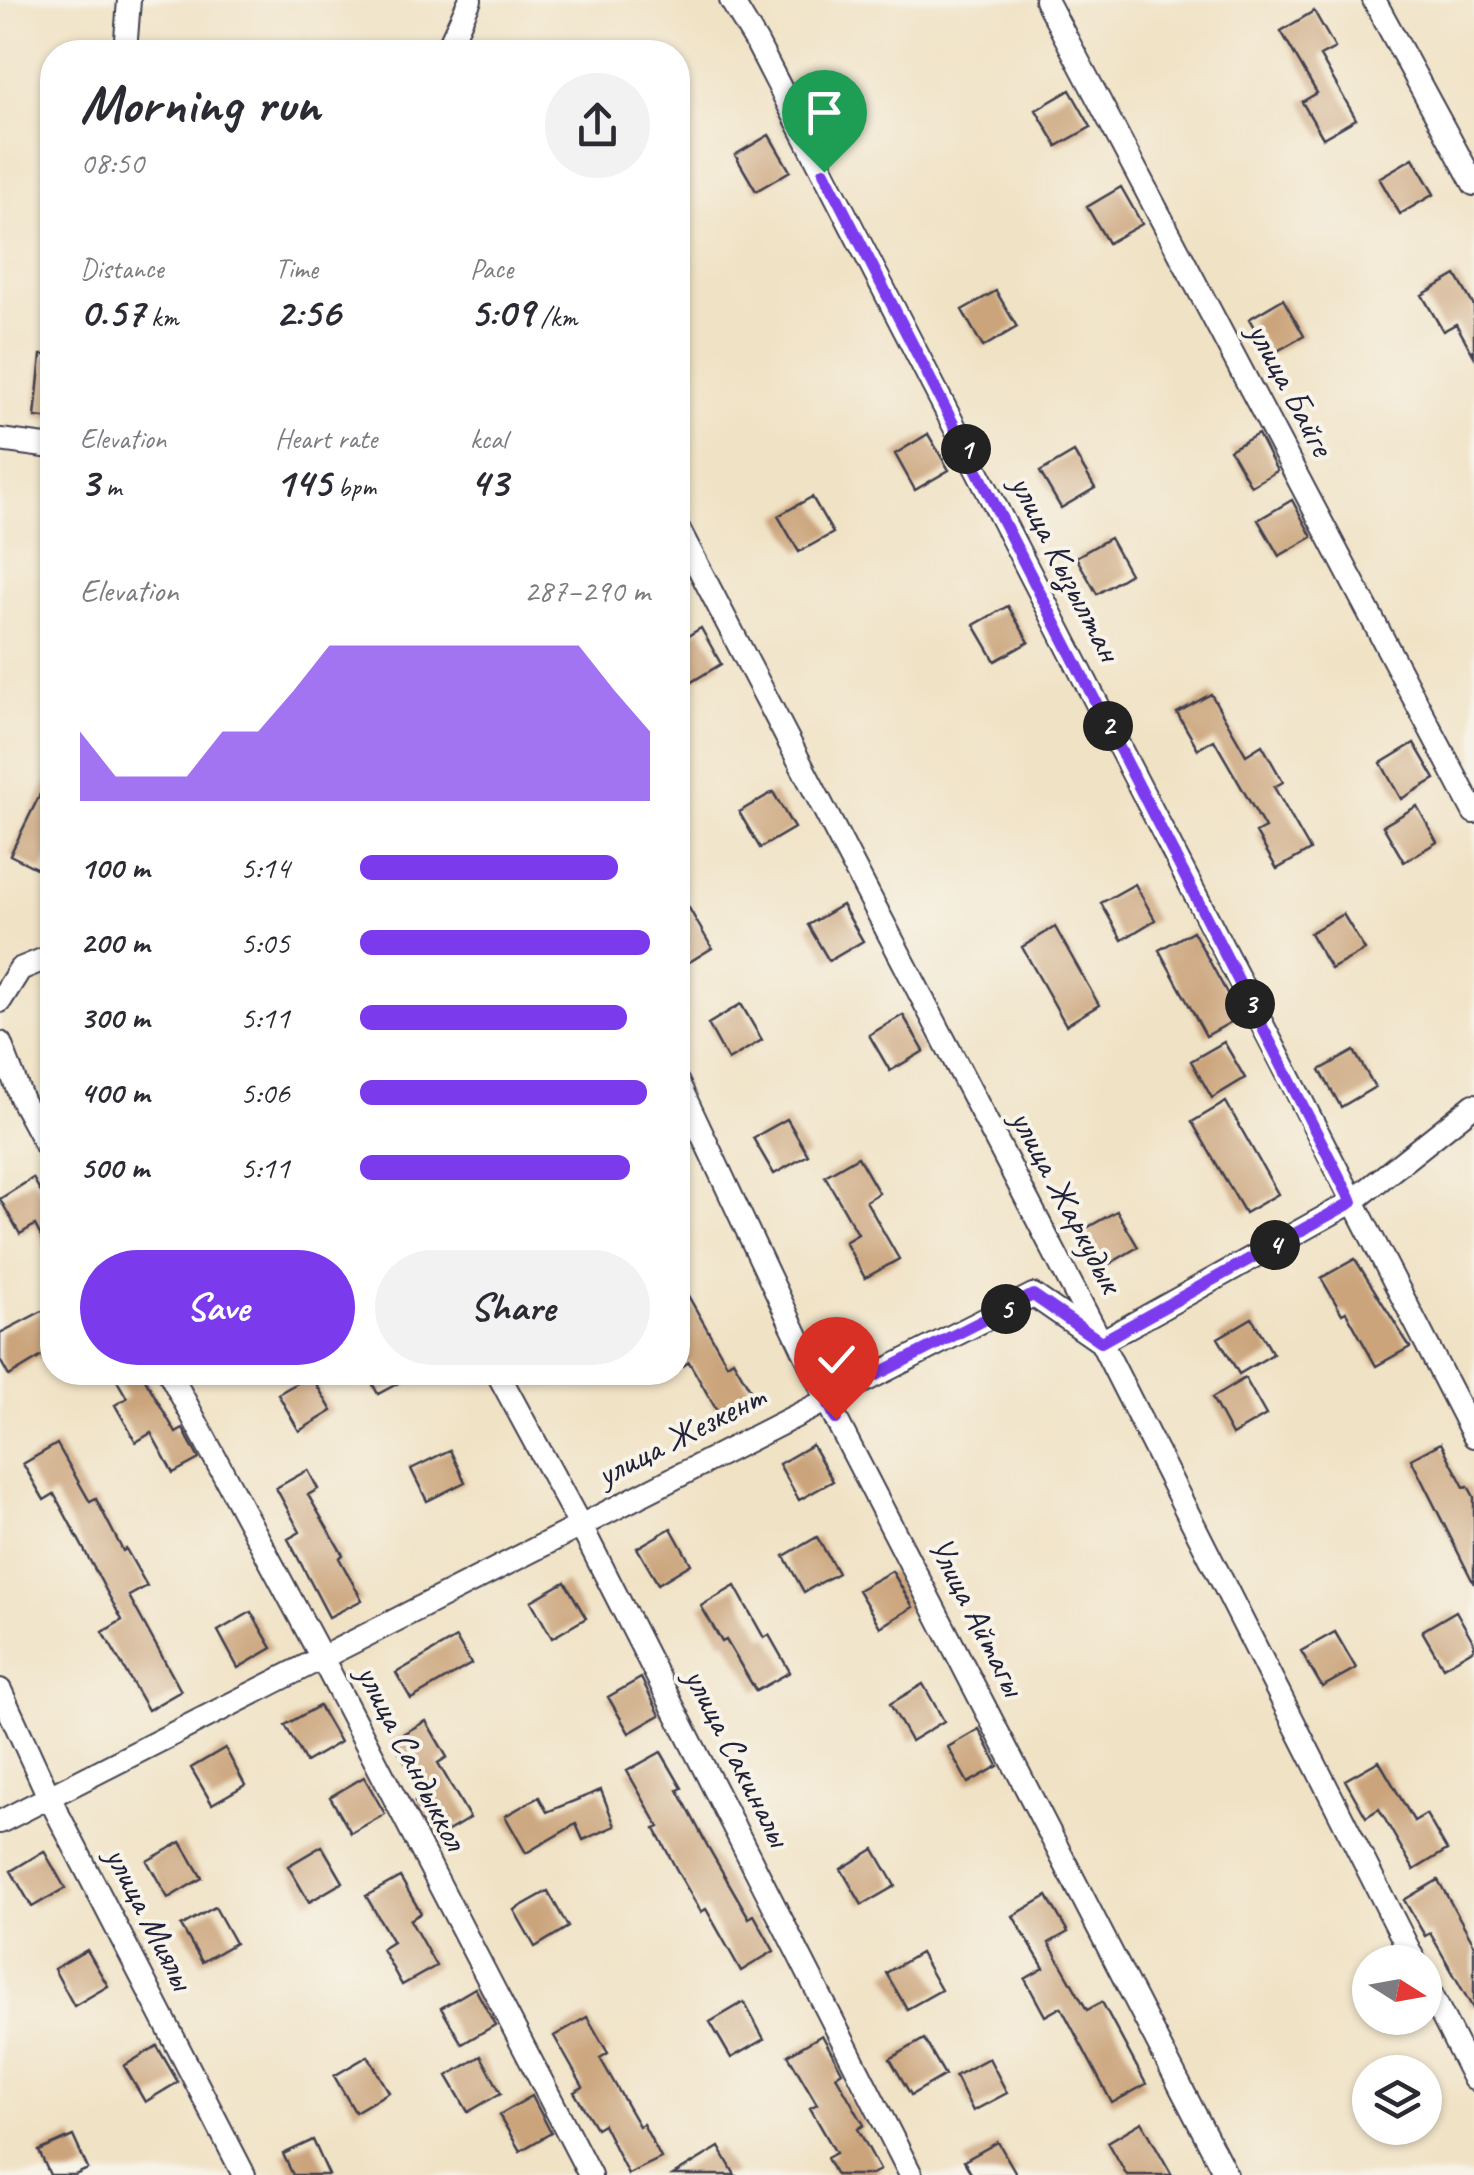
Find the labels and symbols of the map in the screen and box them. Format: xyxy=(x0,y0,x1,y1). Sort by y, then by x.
pin xyxy=(782,70,867,173)
street label: улица Байге xyxy=(1236,313,1346,466)
pin: 1 xyxy=(941,424,991,474)
street label: улица Кызылтан xyxy=(999,465,1133,671)
pin: 2 xyxy=(1083,701,1133,751)
pin: 3 xyxy=(1225,979,1275,1029)
street label: улица Жаркудык xyxy=(999,1100,1135,1303)
pin: 4 xyxy=(1250,1220,1300,1270)
pin: 5 xyxy=(981,1284,1031,1334)
pin xyxy=(794,1317,879,1420)
street label: улица Жезкент xyxy=(587,1373,774,1498)
street label: Улица Айтагы xyxy=(918,1529,1037,1705)
street label: улица Сандыккол xyxy=(345,1655,479,1860)
street label: улица Сакиналы xyxy=(673,1659,803,1856)
street label: улица Миялы xyxy=(94,1837,206,1999)
north arrow xyxy=(1352,1945,1442,2035)

